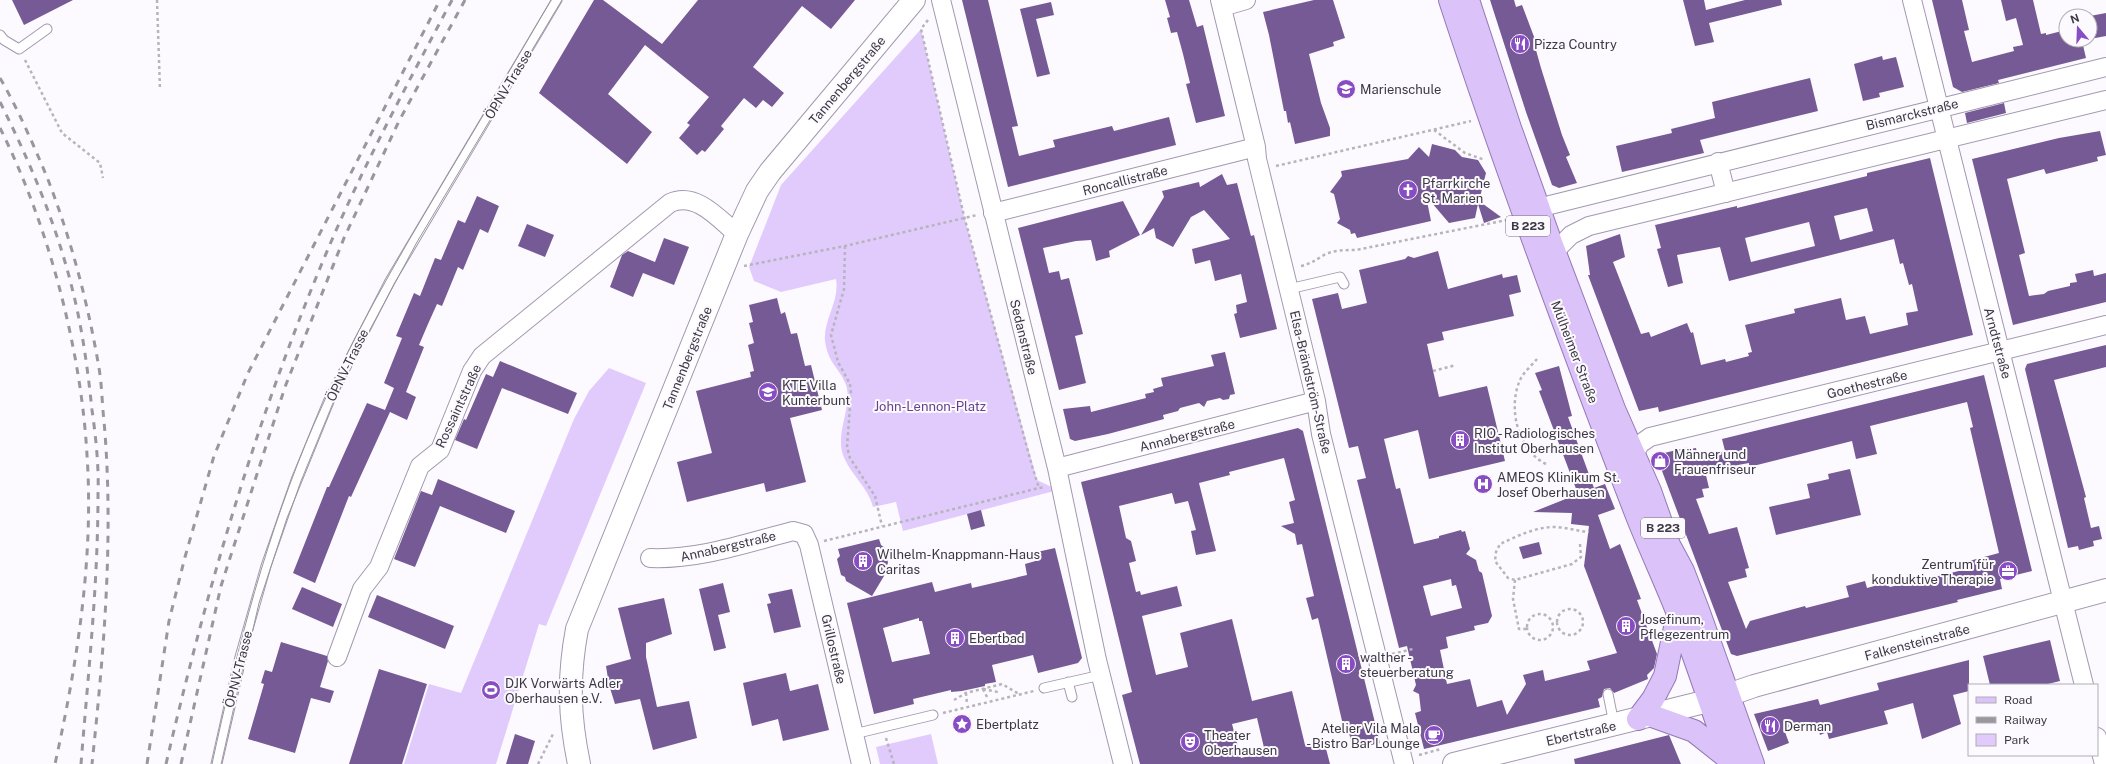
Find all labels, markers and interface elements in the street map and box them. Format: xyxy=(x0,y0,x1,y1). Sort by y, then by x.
north arrow xyxy=(2058,8,2098,48)
text: N xyxy=(2069,11,2081,26)
street label: Tannenbergstraße xyxy=(806,33,889,127)
restaurant icon: Pizza Country xyxy=(1509,33,1531,55)
place label: Pizza Country xyxy=(1534,37,1617,52)
street label: ÖPNV-Trasse xyxy=(482,47,535,122)
school or university icon: Marienschule xyxy=(1335,78,1357,100)
place label: Marienschule xyxy=(1360,82,1441,97)
street label: Bismarckstraße xyxy=(1864,96,1960,133)
street label: Roncallistraße xyxy=(1081,163,1169,198)
place label: Pfarrkirche St. Marien xyxy=(1422,176,1490,206)
church icon: Pfarrkirche St. Marien xyxy=(1397,179,1419,201)
road number: B 223 xyxy=(1506,216,1550,236)
street label: Sedanstraße xyxy=(1007,298,1040,376)
street label: Mülheimer Straße xyxy=(1548,299,1601,406)
street label: Tannenbergstraße xyxy=(660,304,715,412)
street label: Arndtstraße xyxy=(1981,306,2014,380)
street label: Elsa-Brändström-Straße xyxy=(1287,309,1334,455)
street label: ÖPNV-Trasse xyxy=(323,327,371,404)
street label: Rossaintstraße xyxy=(433,362,484,450)
street label: Goethestraße xyxy=(1825,367,1909,402)
place label: KTE Villa Kunterbunt xyxy=(782,378,850,408)
school or university icon: KTE Villa Kunterbunt xyxy=(757,381,779,403)
park label: John-Lennon-Platz xyxy=(874,399,986,414)
street label: Annabergstraße xyxy=(1138,416,1236,455)
place label: RIO - Radiologisches Institut Oberhausen xyxy=(1474,426,1595,456)
building icon: RIO - Radiologisches Institut Oberhausen xyxy=(1449,429,1471,451)
place label: Männer und Frauenfriseur xyxy=(1674,447,1756,477)
shop icon: Männer und Frauenfriseur xyxy=(1649,450,1671,472)
place label: AMEOS Klinikum St. Josef Oberhausen xyxy=(1497,470,1620,500)
hospital icon: AMEOS Klinikum St. Josef Oberhausen xyxy=(1472,473,1494,495)
road number: B 223 xyxy=(1641,518,1685,538)
street label: Annabergstraße xyxy=(679,528,777,565)
place label: Wilhelm-Knappmann-Haus Caritas xyxy=(877,547,1040,577)
building icon: Wilhelm-Knappmann-Haus Caritas xyxy=(852,550,874,572)
place label: Zentrum für konduktive Therapie xyxy=(1872,557,1994,587)
office icon: Zentrum für konduktive Therapie xyxy=(1997,560,2019,582)
place label: Josefinum, Pflegezentrum xyxy=(1640,612,1729,642)
street label: Grillostraße xyxy=(818,613,849,685)
building icon: Josefinum, Pflegezentrum xyxy=(1615,615,1637,637)
street label: Falkensteinstraße xyxy=(1863,621,1971,664)
building icon: Ebertbad xyxy=(944,627,966,649)
street label: ÖPNV-Trasse xyxy=(222,629,255,709)
place label: Ebertbad xyxy=(969,631,1025,646)
place label: walther - steuerberatung xyxy=(1360,650,1454,680)
building icon: walther - steuerberatung xyxy=(1335,653,1357,675)
place label: DJK Vorwärts Adler Oberhausen e.V. xyxy=(505,676,621,706)
sports icon: DJK Vorwärts Adler Oberhausen e.V. xyxy=(480,679,502,701)
legend xyxy=(1968,684,2098,756)
text: Road xyxy=(2004,693,2032,707)
place icon: Ebertplatz xyxy=(951,713,973,735)
text: Railway xyxy=(2004,713,2048,727)
restaurant icon: Derman xyxy=(1759,715,1781,737)
place label: Ebertplatz xyxy=(976,717,1039,732)
street label: Ebertstraße xyxy=(1545,718,1618,749)
place label: Derman xyxy=(1784,719,1831,734)
place label: Atelier Vila Mala - Bistro Bar Lounge xyxy=(1306,721,1420,751)
cafe icon: Atelier Vila Mala - Bistro Bar Lounge xyxy=(1423,724,1445,746)
place label: Theater Oberhausen xyxy=(1204,728,1277,758)
theatre icon: Theater Oberhausen xyxy=(1179,731,1201,753)
text: Park xyxy=(2004,733,2030,747)

